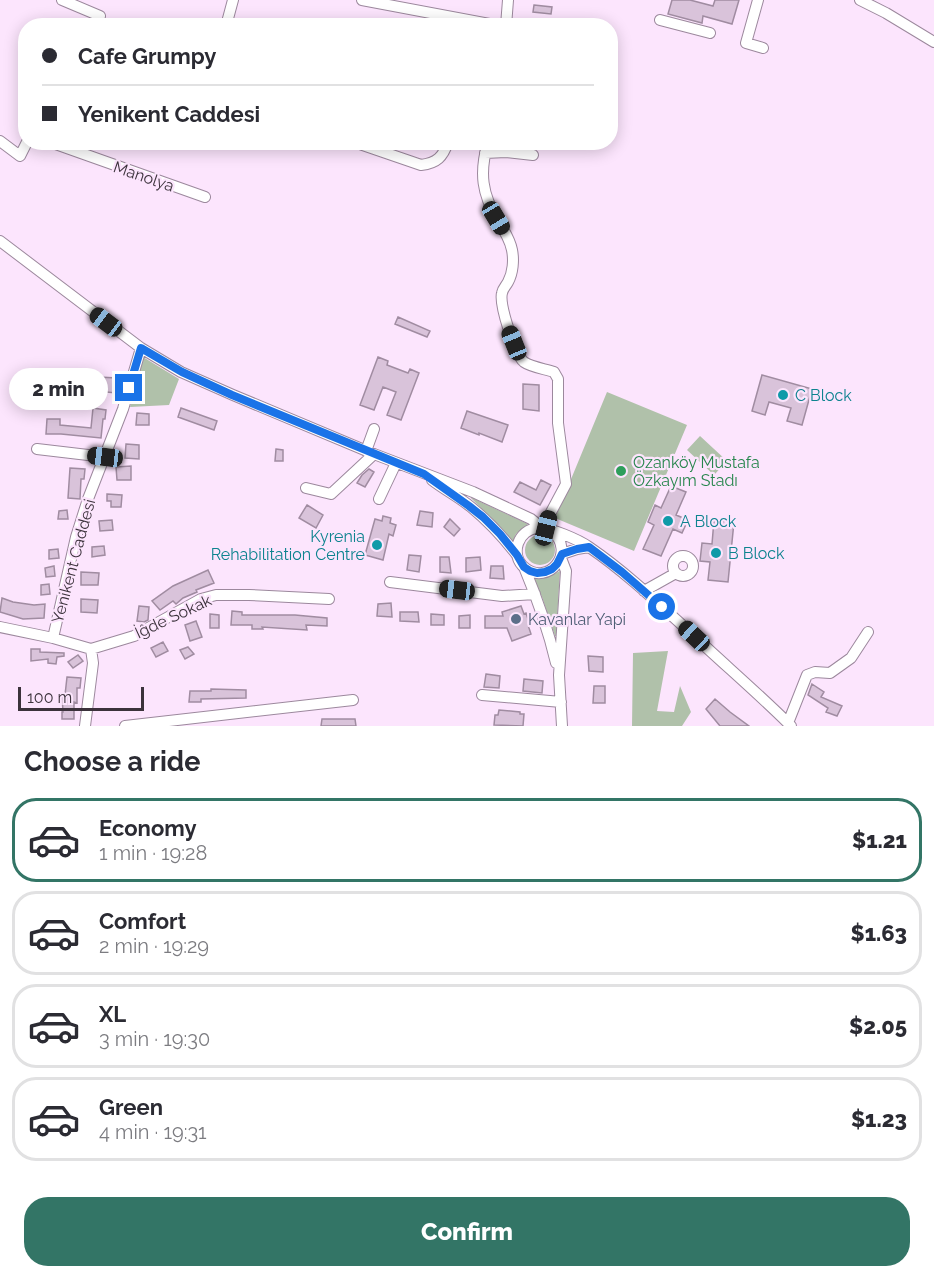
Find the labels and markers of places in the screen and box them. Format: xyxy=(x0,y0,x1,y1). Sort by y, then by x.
place label: C Block xyxy=(795,386,852,405)
marker: C Block xyxy=(776,388,790,402)
place label: Ozanköy Mustafa Özkayım Stadı xyxy=(633,453,760,490)
marker: Ozanköy Mustafa Özkayım Stadı xyxy=(614,464,628,478)
place label: A Block xyxy=(680,512,737,531)
marker: A Block xyxy=(661,514,675,528)
place label: Kyrenia Rehabilitation Centre xyxy=(211,527,365,564)
marker: Kyrenia Rehabilitation Centre xyxy=(370,538,384,552)
place label: B Block xyxy=(728,544,785,563)
marker: B Block xyxy=(709,546,723,560)
place label: Kavanlar Yapi xyxy=(528,610,626,629)
marker: Kavanlar Yapi xyxy=(509,612,523,626)

